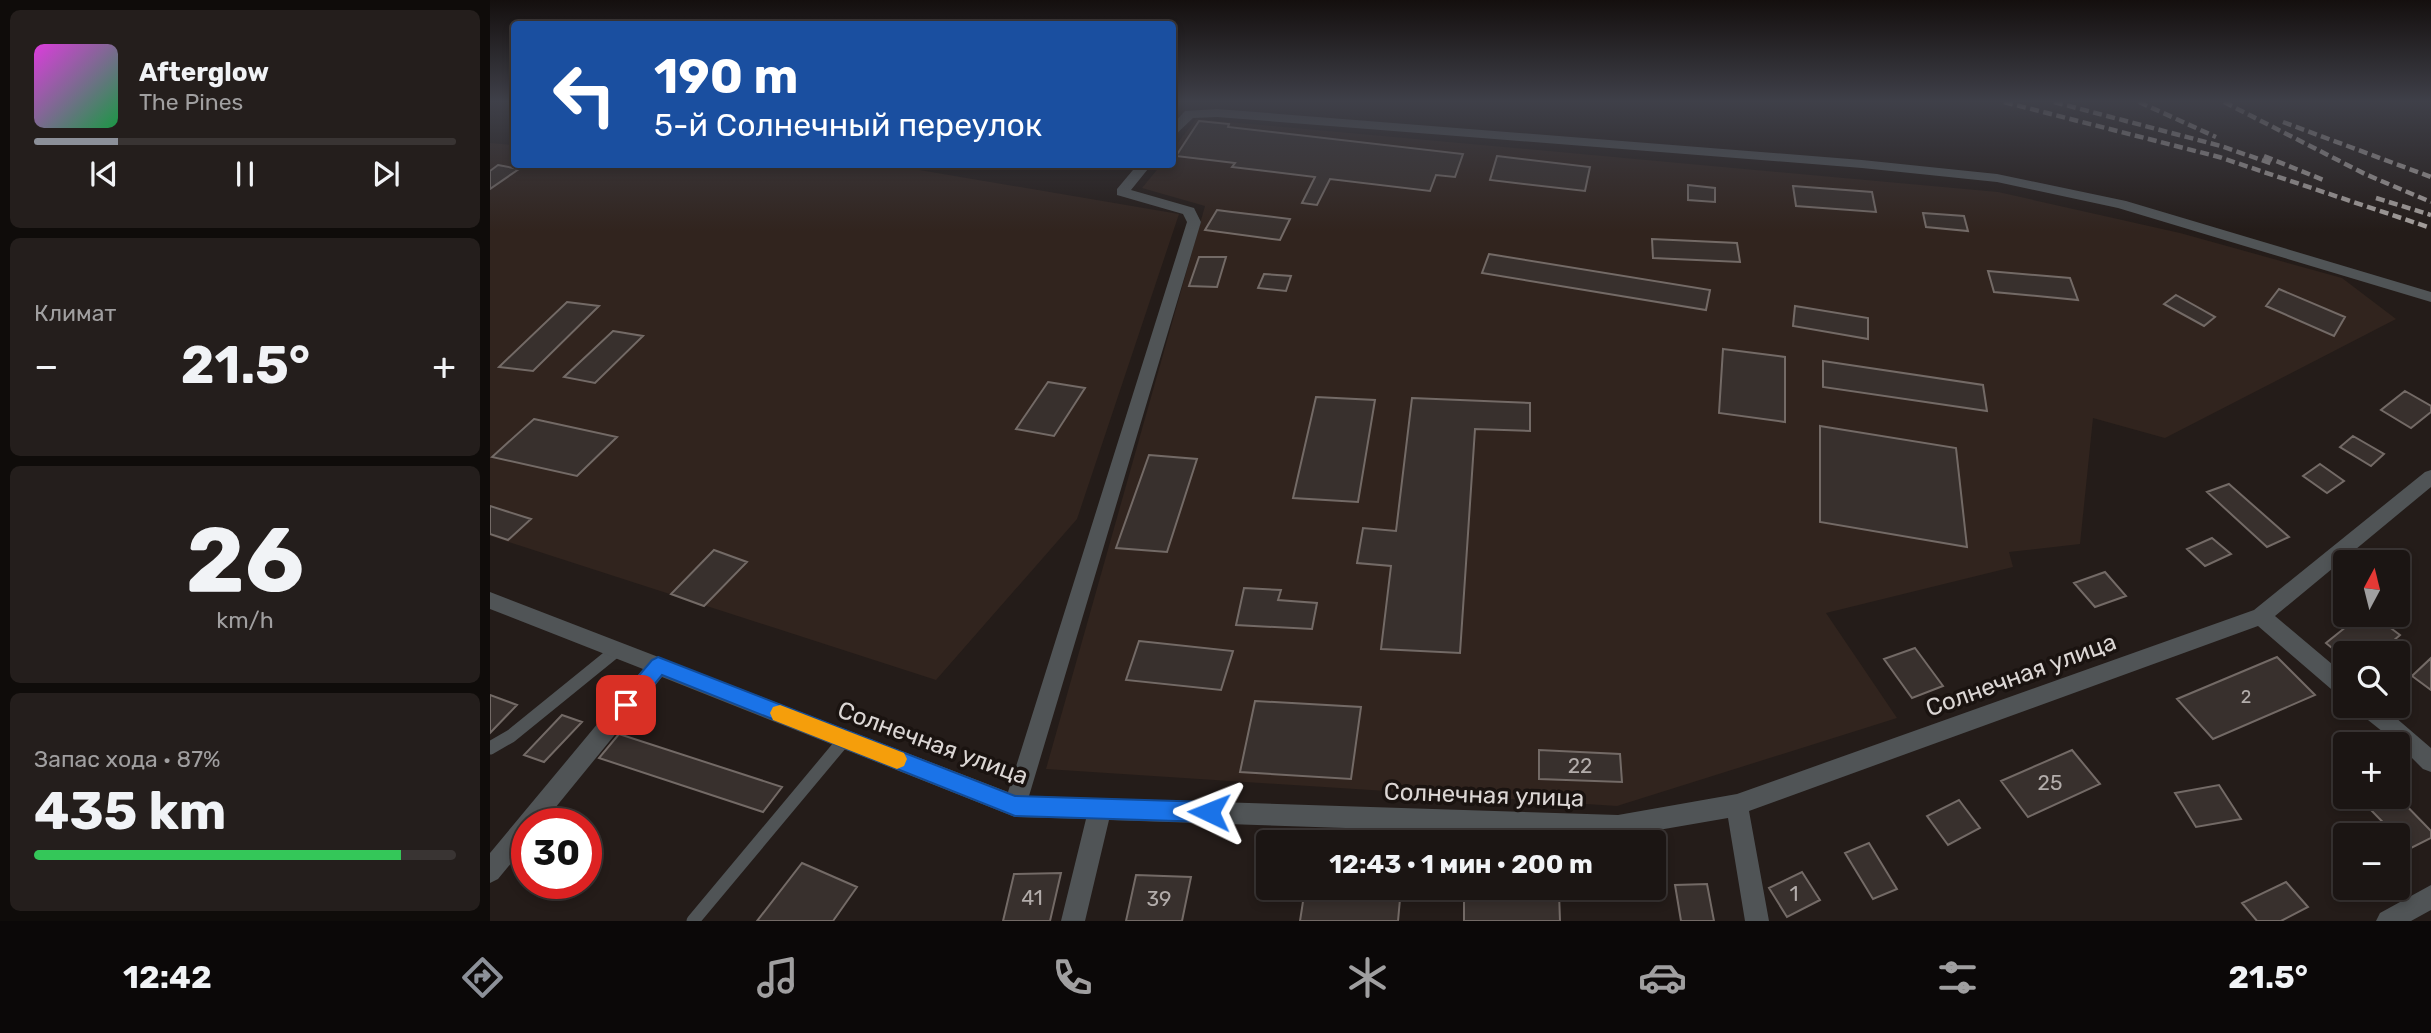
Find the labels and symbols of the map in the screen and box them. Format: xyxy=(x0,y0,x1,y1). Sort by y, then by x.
north arrow xyxy=(2333,550,2410,626)
street label: Солнечная улица xyxy=(1922,628,2120,722)
pin xyxy=(596,675,656,735)
house number: 2 xyxy=(2241,686,2251,708)
street label: Солнечная улица xyxy=(834,696,1032,790)
house number: 22 xyxy=(1568,753,1592,778)
house number: 25 xyxy=(2038,770,2062,795)
position arrow xyxy=(1172,775,1246,849)
street label: Солнечная улица xyxy=(1383,778,1585,812)
speed limit sign: 30 xyxy=(511,808,602,899)
house number: 1 xyxy=(1790,881,1799,906)
house number: 41 xyxy=(1021,885,1043,910)
house number: 39 xyxy=(1146,886,1172,911)

